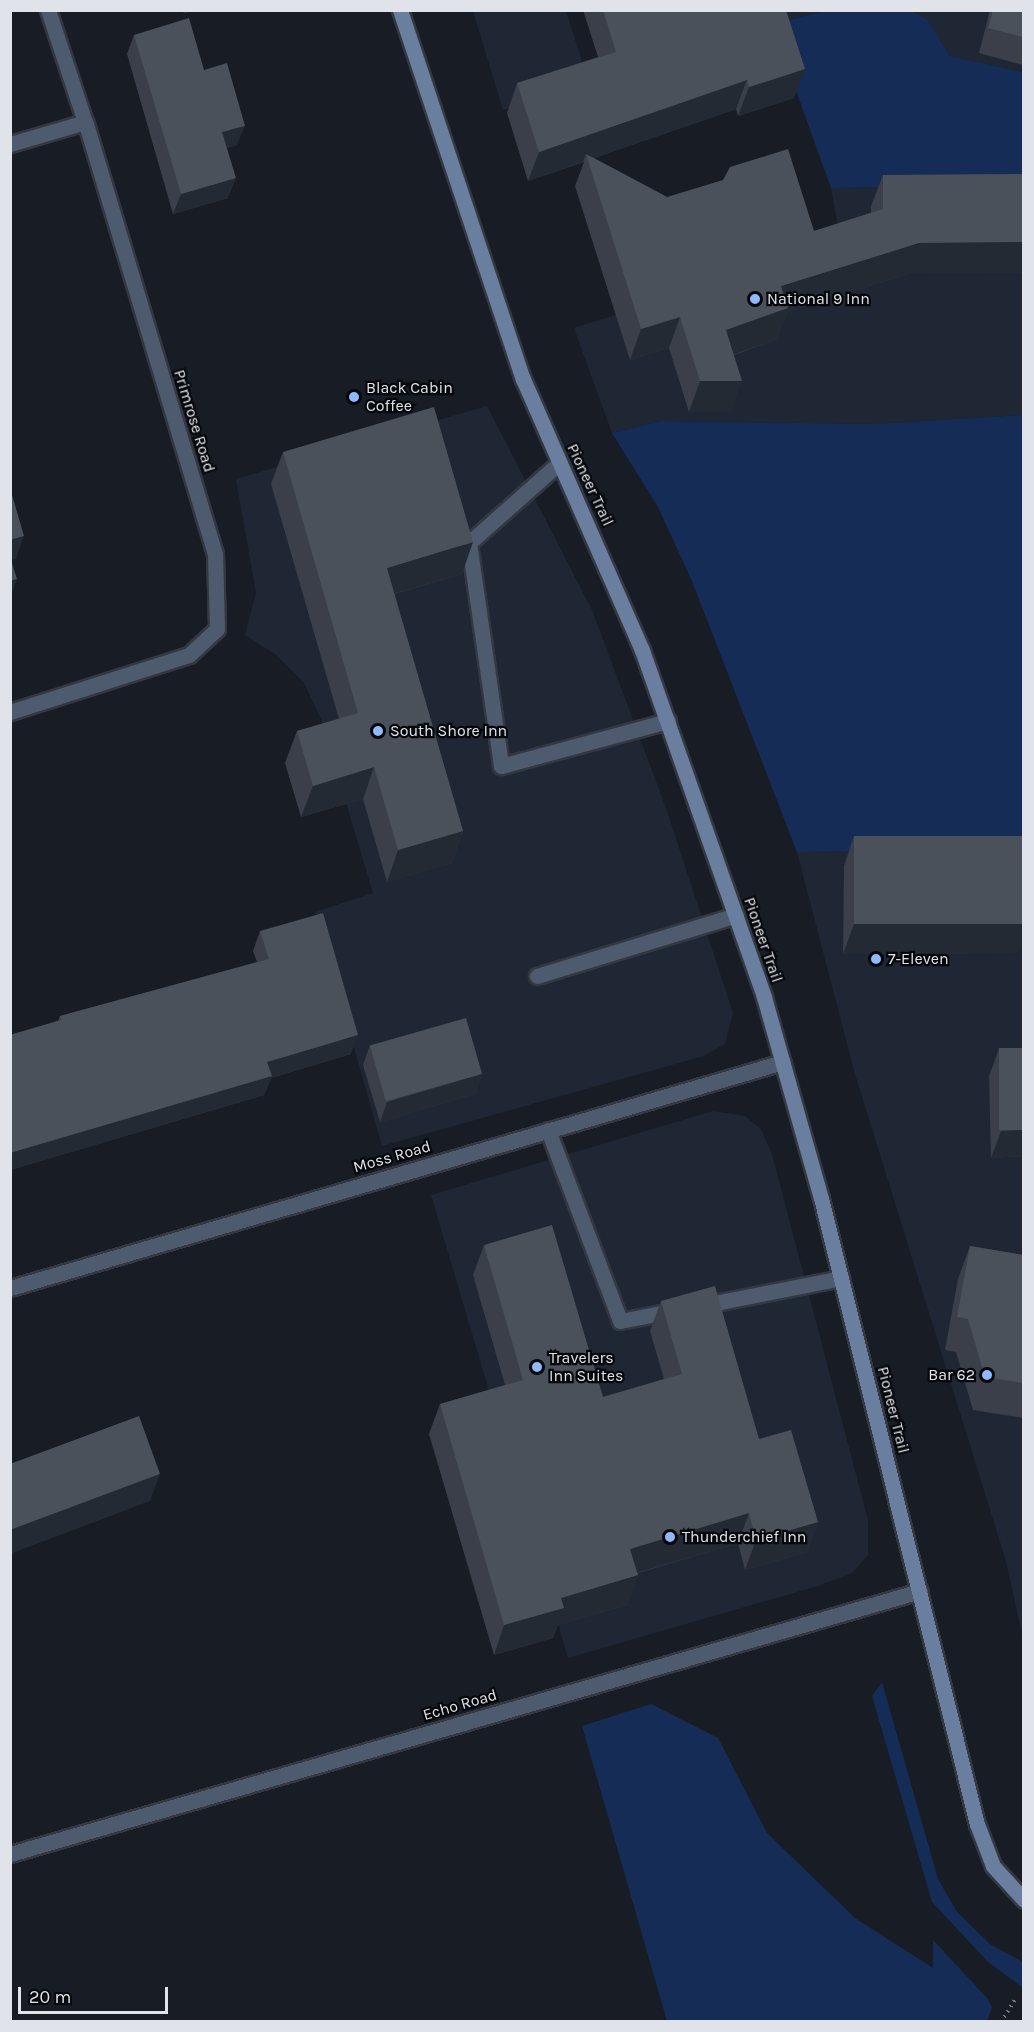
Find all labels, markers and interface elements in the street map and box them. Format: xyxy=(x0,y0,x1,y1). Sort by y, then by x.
place label: National 9 Inn xyxy=(767,289,870,309)
marker: National 9 Inn xyxy=(748,292,762,306)
street label: Primrose Road xyxy=(169,367,219,475)
place label: Black Cabin Coffee xyxy=(366,378,453,416)
marker: Black Cabin Coffee xyxy=(347,390,361,404)
street label: Pioneer Trail xyxy=(563,441,617,529)
place label: South Shore Inn xyxy=(390,721,507,741)
marker: South Shore Inn xyxy=(371,724,385,738)
street label: Pioneer Trail xyxy=(739,895,787,985)
place label: 7-Eleven xyxy=(888,949,949,969)
marker: 7-Eleven xyxy=(869,952,883,966)
street label: Moss Road xyxy=(351,1137,433,1177)
place label: Travelers Inn Suites xyxy=(549,1348,623,1386)
marker: Travelers Inn Suites xyxy=(530,1360,544,1374)
street label: Pioneer Trail xyxy=(873,1365,913,1455)
place label: Bar 62 xyxy=(928,1365,975,1385)
marker: Bar 62 xyxy=(980,1368,994,1382)
place label: Thunderchief Inn xyxy=(682,1527,806,1547)
marker: Thunderchief Inn xyxy=(663,1530,677,1544)
street label: Echo Road xyxy=(421,1685,499,1725)
scale bar xyxy=(21,1975,171,2013)
text: 20 m xyxy=(29,1986,71,2008)

